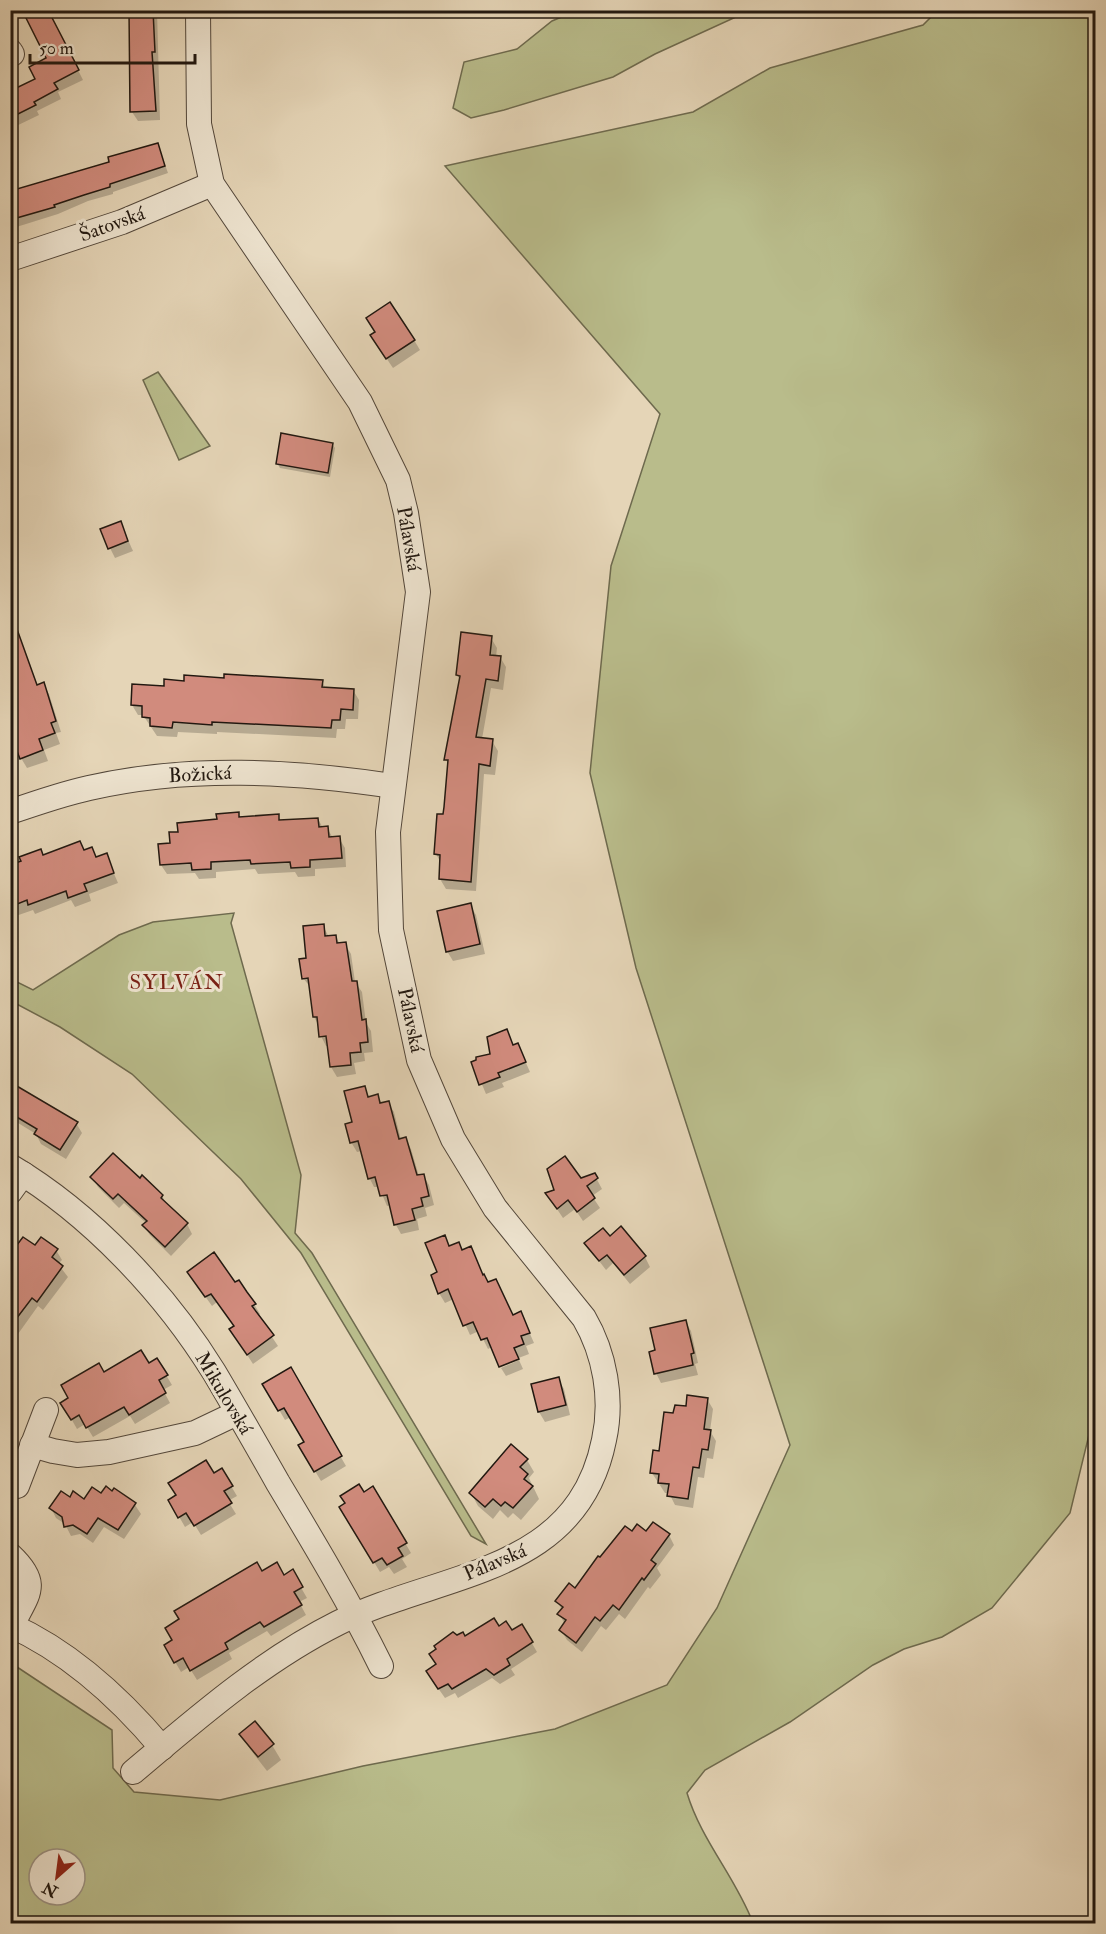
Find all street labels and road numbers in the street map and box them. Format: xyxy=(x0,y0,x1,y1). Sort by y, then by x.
street label: Šatovská xyxy=(75,199,149,247)
street label: Pálavská xyxy=(391,505,427,574)
street label: Božická xyxy=(168,760,233,788)
street label: Pálavská xyxy=(392,985,430,1055)
street label: Mikulovská xyxy=(190,1347,259,1440)
street label: Pálavská xyxy=(460,1537,531,1586)

